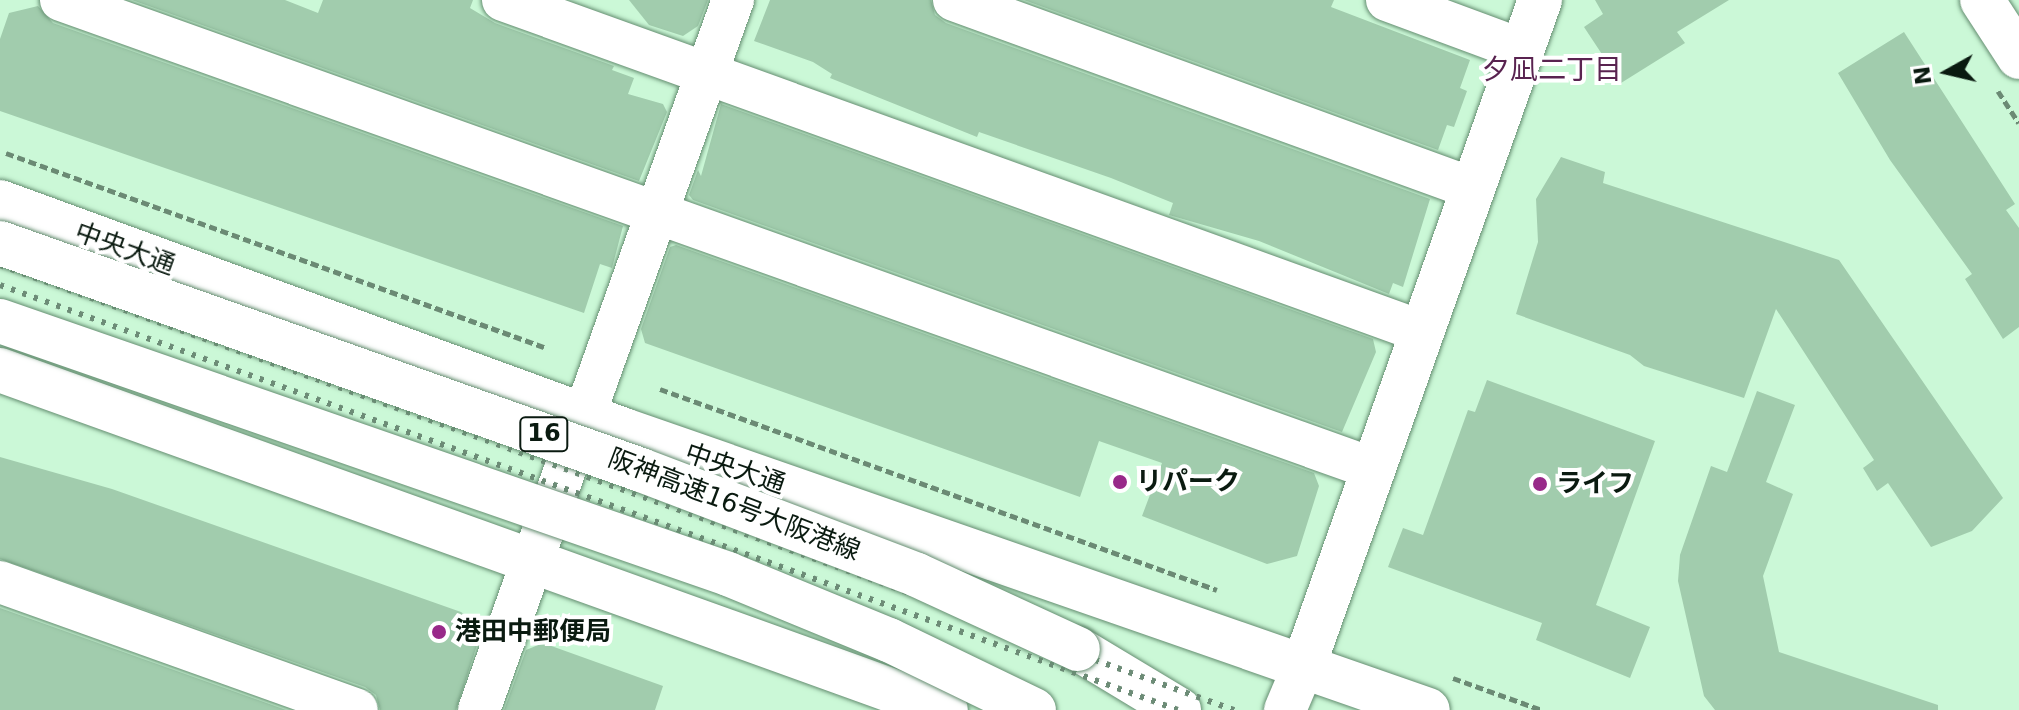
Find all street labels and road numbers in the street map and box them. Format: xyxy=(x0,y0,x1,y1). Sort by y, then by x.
street label: 中央大通 xyxy=(71,217,179,281)
road number: 16 xyxy=(518,414,570,454)
street label: 中央大通 xyxy=(681,437,789,501)
street label: 阪神高速16号大阪港線 xyxy=(604,443,864,567)

